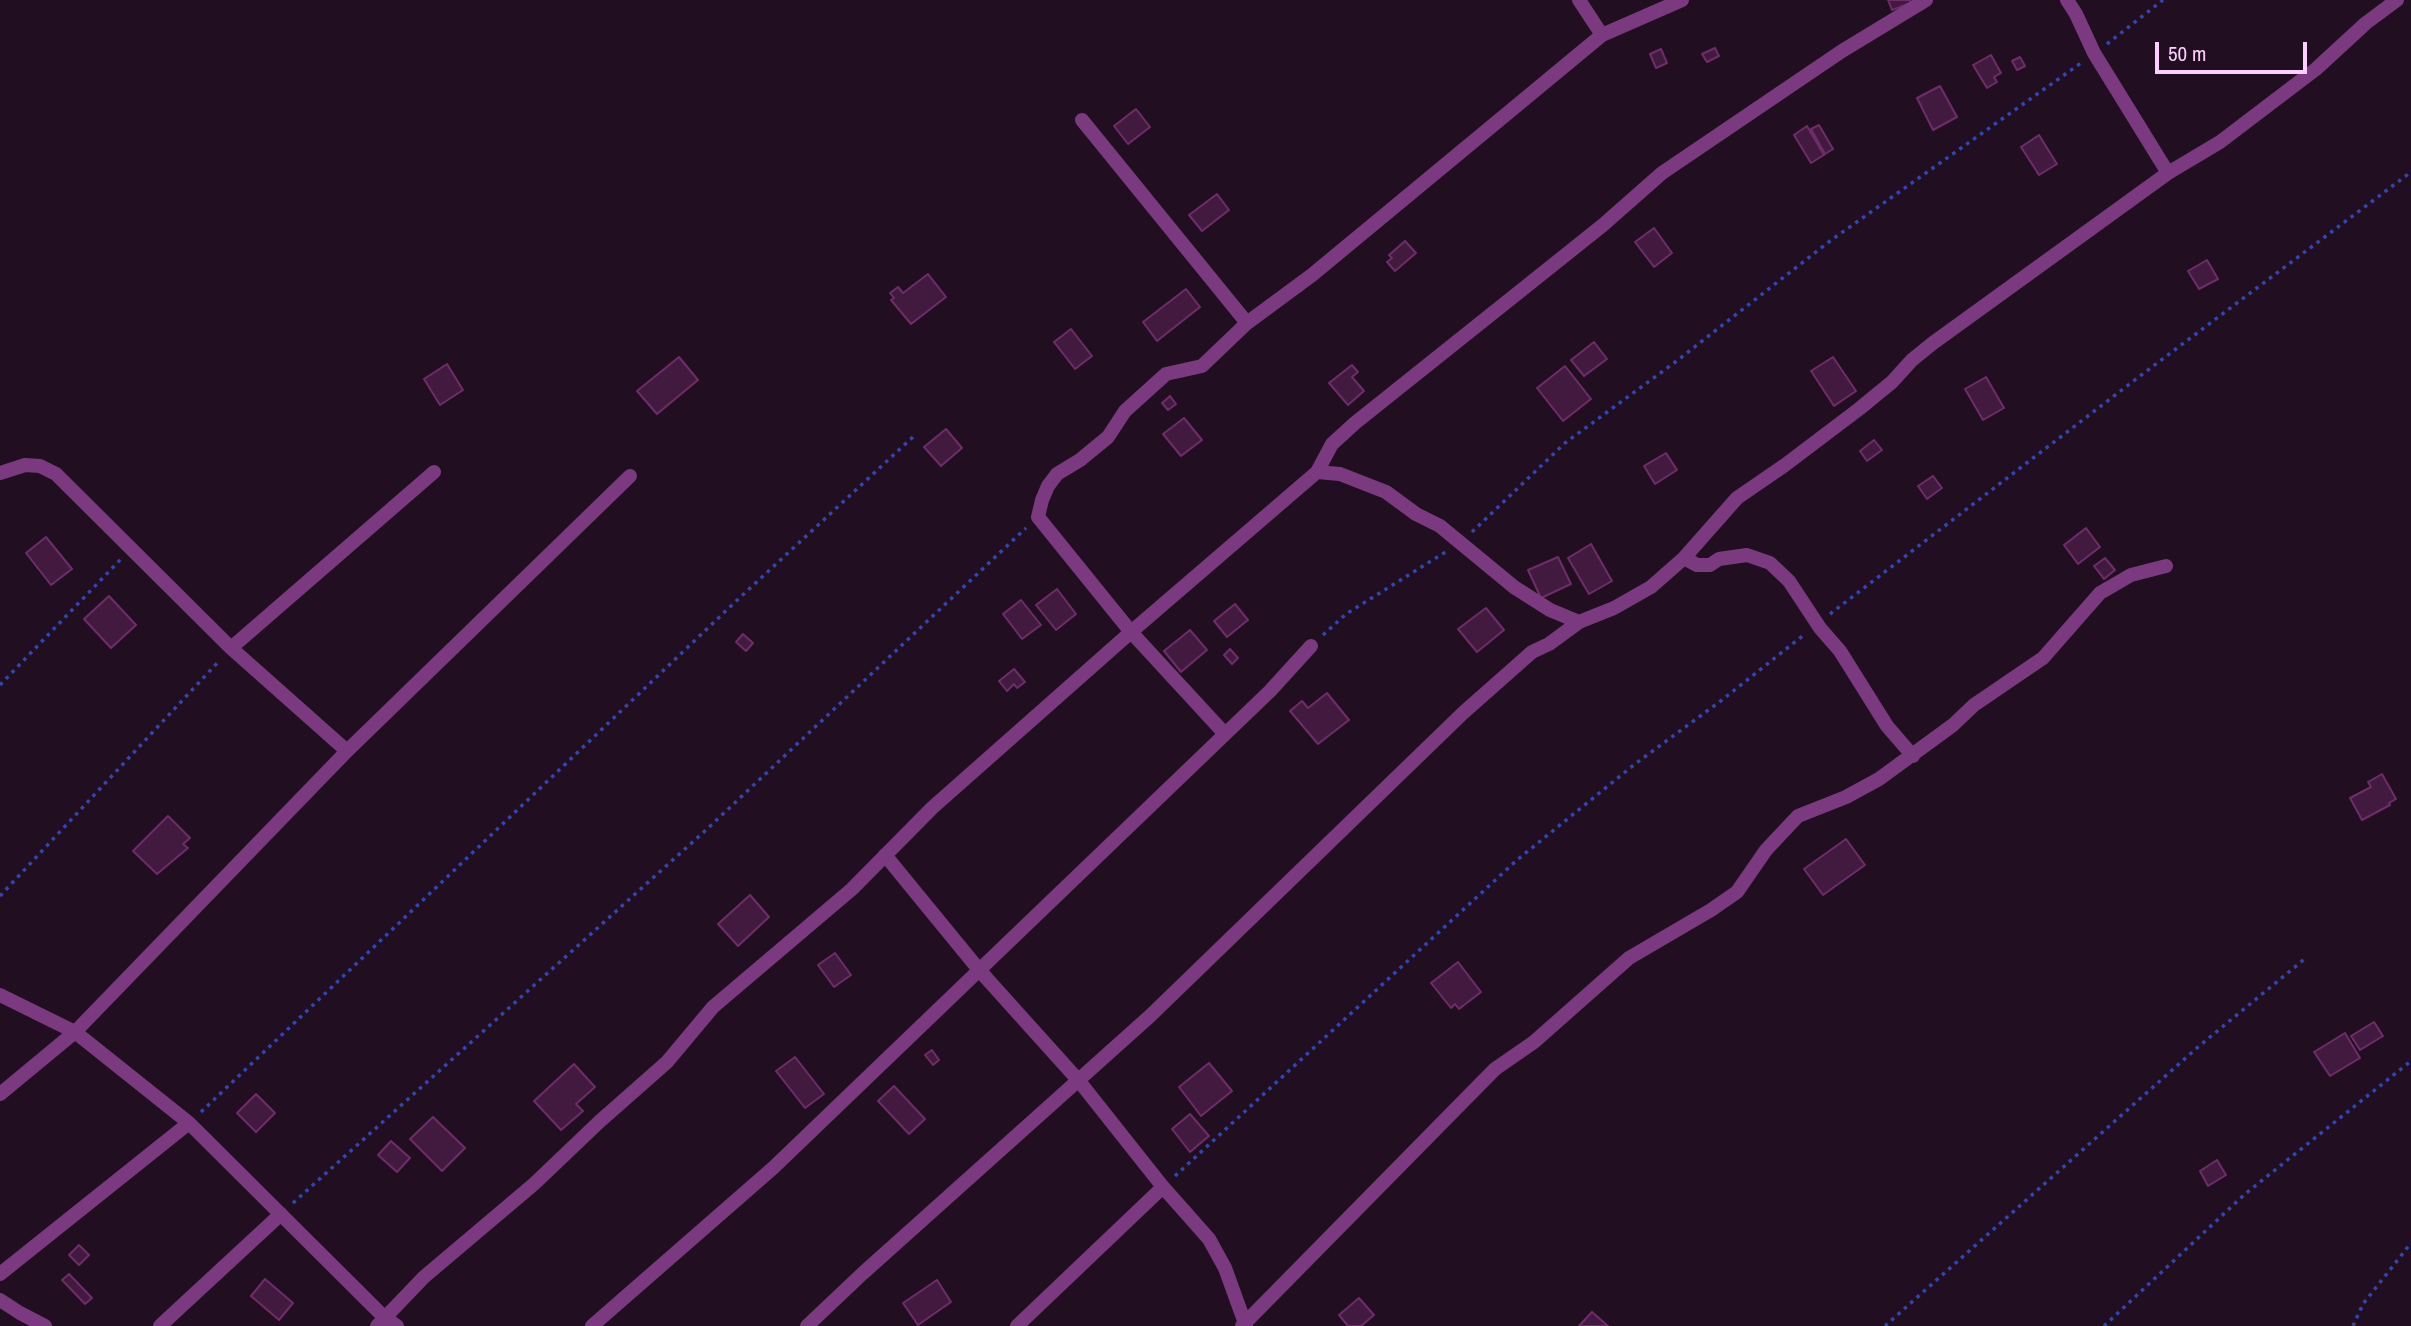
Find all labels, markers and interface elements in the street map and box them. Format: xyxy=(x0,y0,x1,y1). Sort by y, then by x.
scale bar xyxy=(2159,28,2311,72)
text: 50 m xyxy=(2168,39,2206,68)

